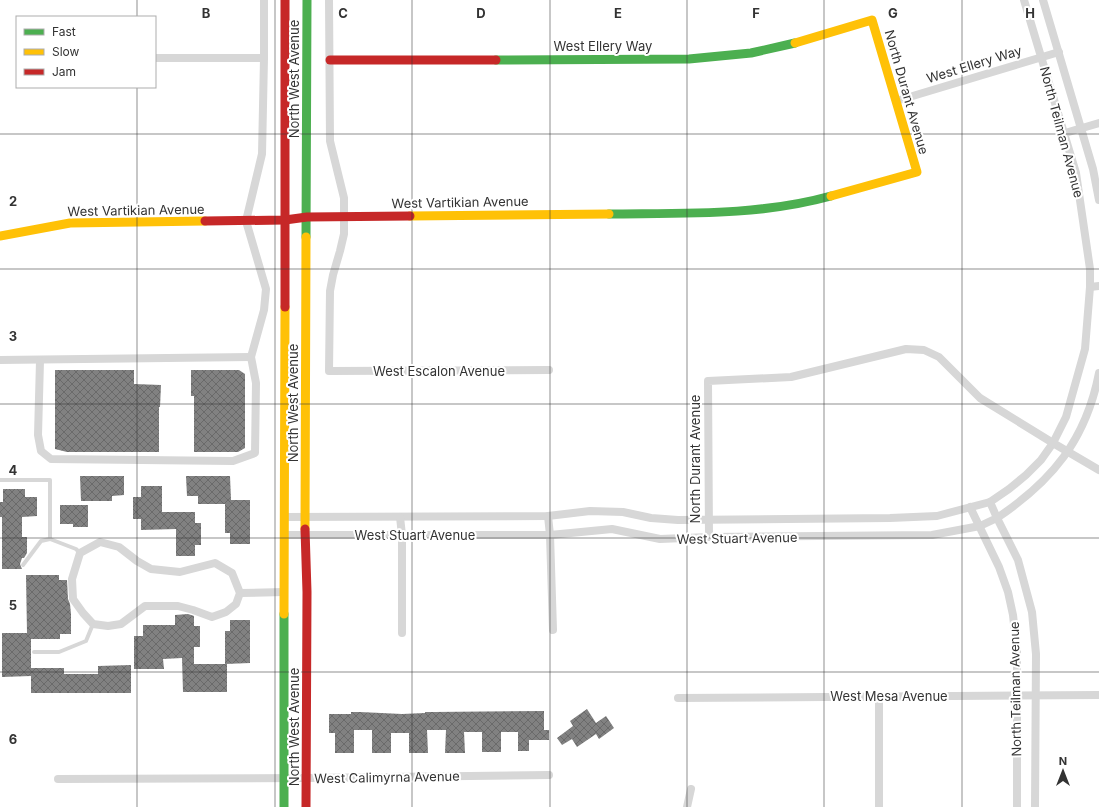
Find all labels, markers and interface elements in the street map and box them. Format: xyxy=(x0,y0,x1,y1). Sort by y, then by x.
text: B xyxy=(202,5,211,21)
text: C xyxy=(338,5,348,21)
text: D xyxy=(476,5,486,21)
text: E xyxy=(614,5,622,21)
text: F xyxy=(752,5,760,21)
text: G xyxy=(888,5,898,21)
text: H xyxy=(1025,5,1035,21)
legend xyxy=(16,16,156,88)
street label: North West Avenue xyxy=(286,20,302,138)
text: Fast xyxy=(52,24,76,39)
street label: North Durant Avenue xyxy=(882,28,932,156)
street label: West Ellery Way xyxy=(554,38,652,54)
street label: West Ellery Way xyxy=(924,42,1024,86)
text: Slow xyxy=(52,44,80,59)
text: Jam xyxy=(52,64,76,79)
street label: North Teilman Avenue xyxy=(1037,65,1087,199)
text: 2 xyxy=(9,193,17,209)
street label: West Vartikian Avenue xyxy=(391,193,529,211)
street label: West Vartikian Avenue xyxy=(67,201,205,219)
text: 3 xyxy=(9,328,17,344)
street label: North West Avenue xyxy=(285,344,301,462)
street label: West Escalon Avenue xyxy=(373,363,505,379)
street label: North Durant Avenue xyxy=(687,395,703,523)
text: 4 xyxy=(9,462,18,478)
street label: West Stuart Avenue xyxy=(355,527,475,543)
street label: West Stuart Avenue xyxy=(676,529,798,547)
text: 5 xyxy=(9,597,17,613)
street label: North Teilman Avenue xyxy=(1006,621,1024,757)
street label: North West Avenue xyxy=(286,668,302,786)
street label: West Mesa Avenue xyxy=(830,688,948,704)
text: 6 xyxy=(9,731,17,747)
north arrow xyxy=(1043,751,1083,791)
text: N xyxy=(1059,754,1067,768)
street label: West Calimyrna Avenue xyxy=(314,768,460,786)

